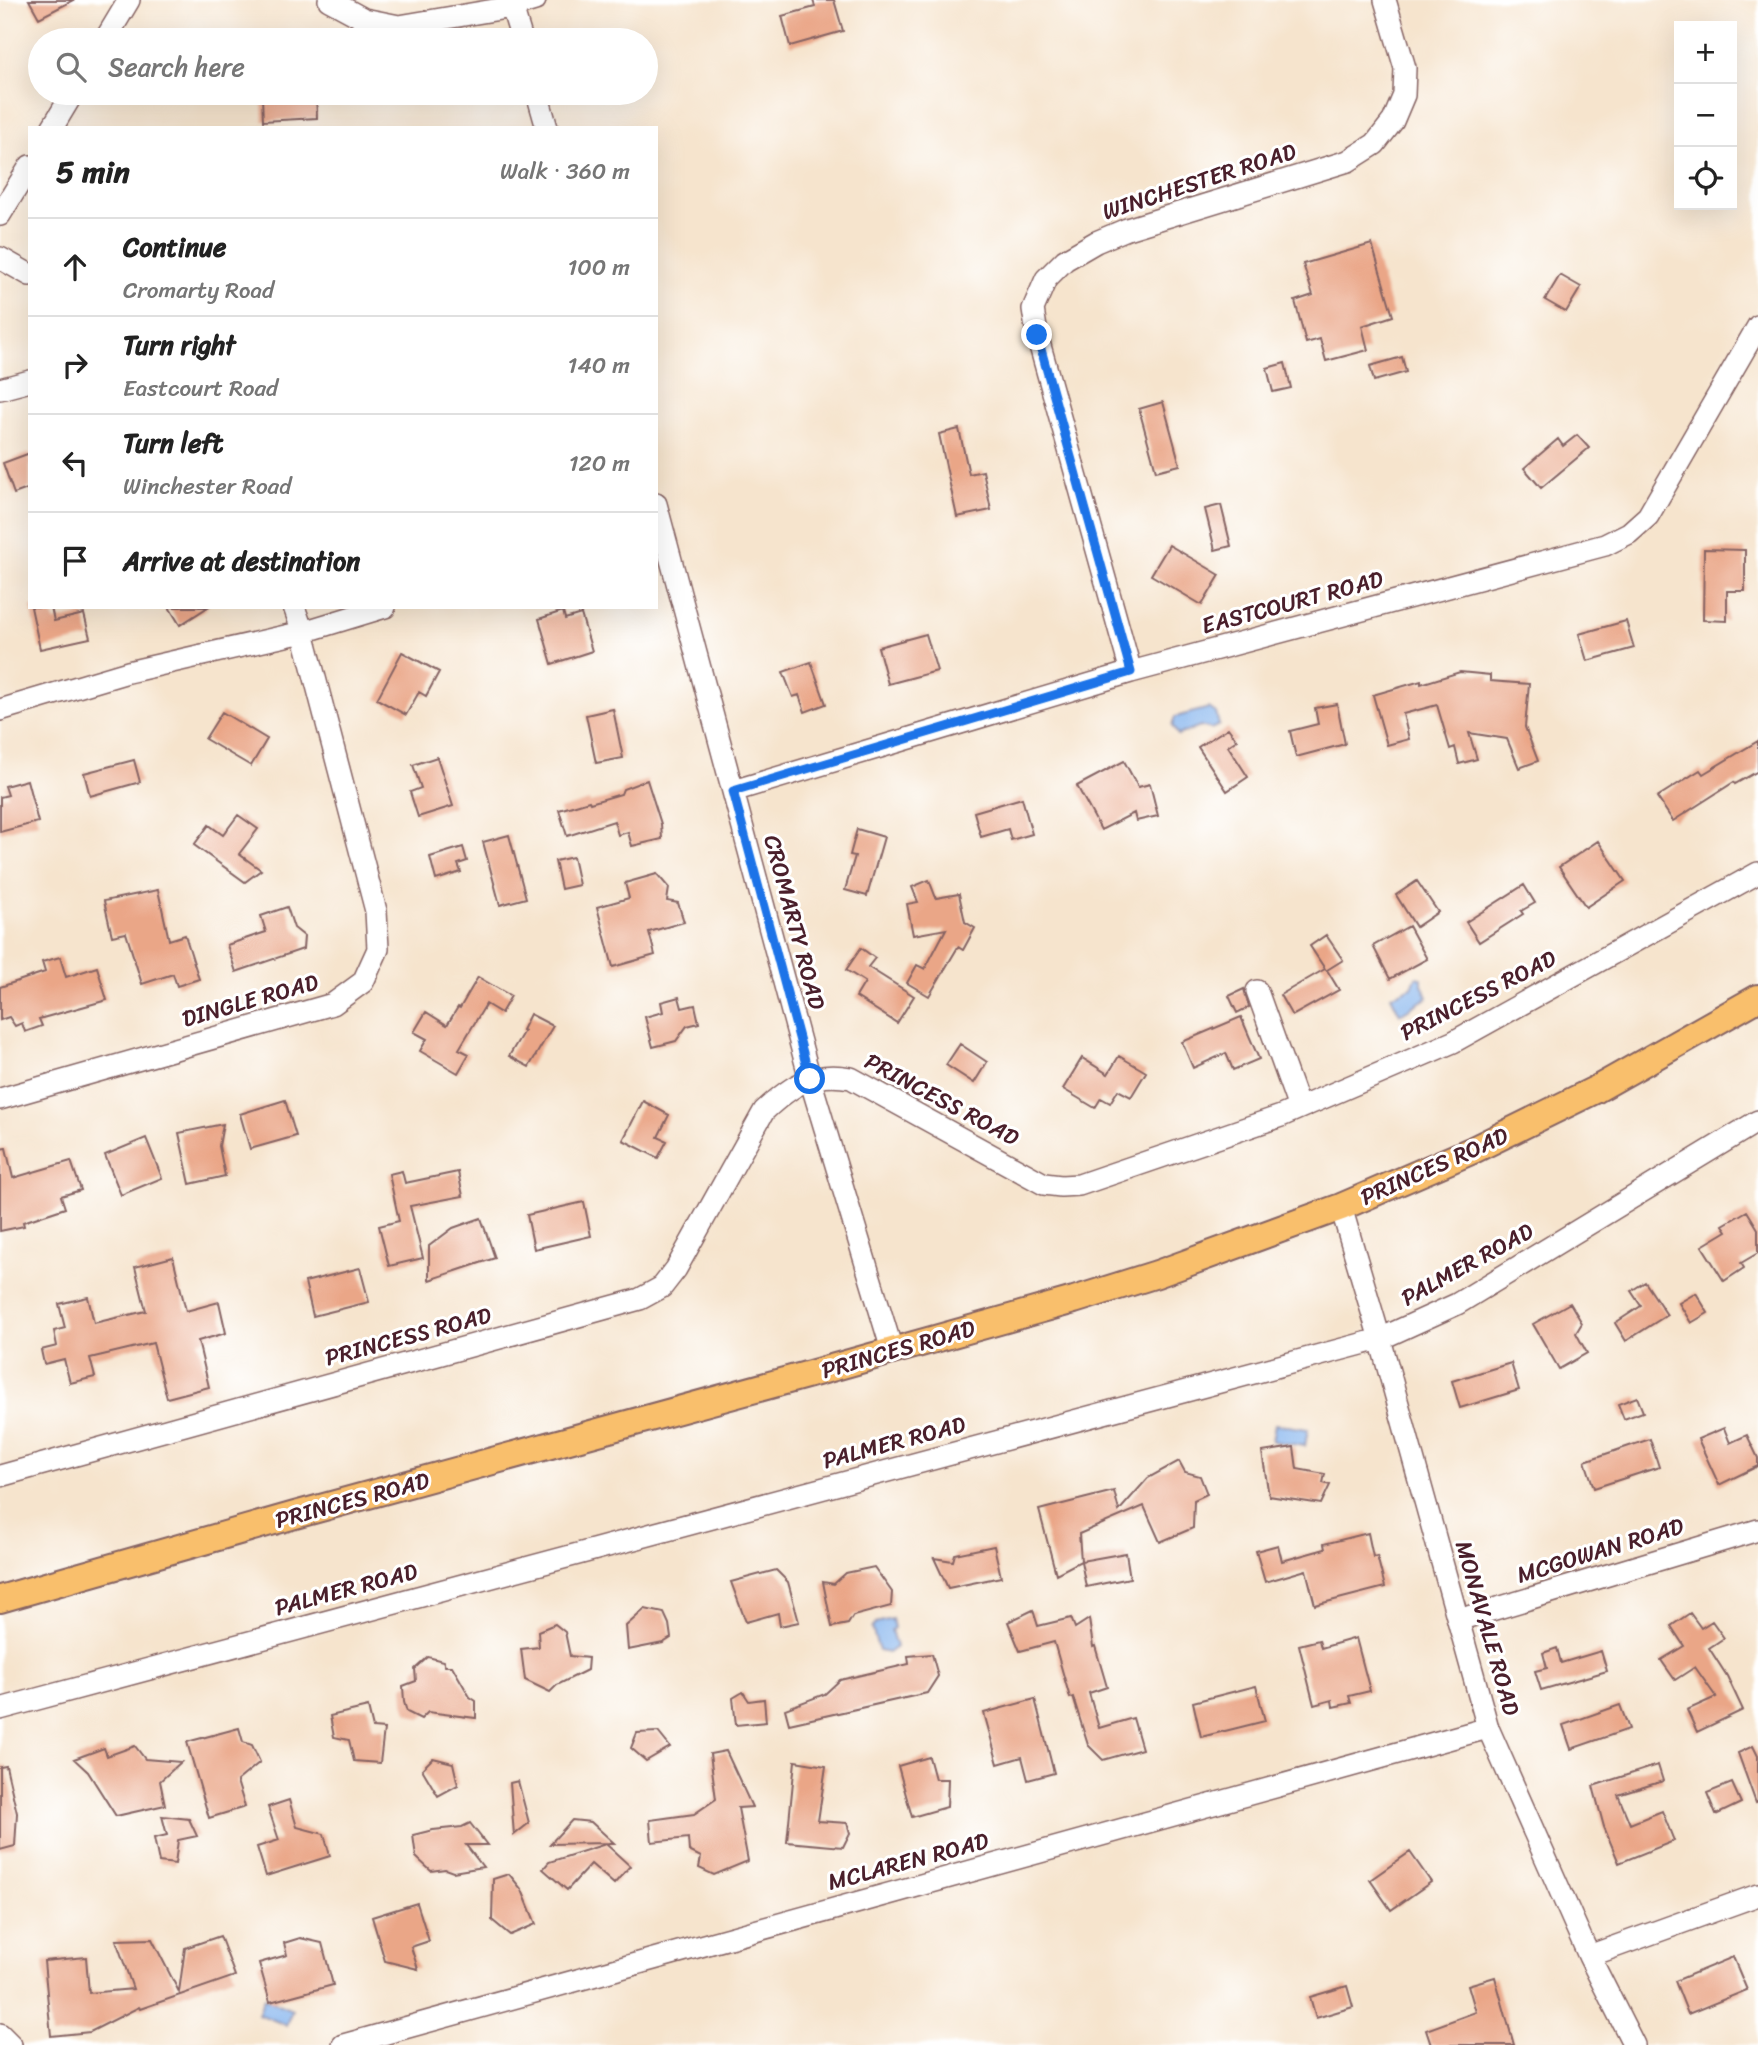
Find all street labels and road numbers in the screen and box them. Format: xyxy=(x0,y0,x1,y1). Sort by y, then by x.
street label: WINCHESTER ROAD xyxy=(1097,131,1302,232)
street label: EASTCOURT ROAD xyxy=(1197,558,1388,646)
street label: CROMARTY ROAD xyxy=(752,830,838,1014)
street label: PRINCESS ROAD xyxy=(1393,938,1564,1052)
street label: DINGLE ROAD xyxy=(177,961,324,1040)
street label: PRINCESS ROAD xyxy=(857,1041,1027,1158)
street label: PRINCES ROAD xyxy=(1354,1115,1515,1217)
street label: PALMER ROAD xyxy=(1393,1211,1542,1318)
street label: PRINCESS ROAD xyxy=(320,1295,496,1378)
street label: PRINCES ROAD xyxy=(816,1308,980,1391)
street label: PALMER ROAD xyxy=(818,1404,970,1481)
street label: PRINCES ROAD xyxy=(270,1460,434,1541)
street label: MCGOWAN ROAD xyxy=(1512,1506,1689,1595)
street label: MONAVALE ROAD xyxy=(1443,1536,1532,1721)
street label: PALMER ROAD xyxy=(270,1551,422,1628)
street label: MCLAREN ROAD xyxy=(823,1820,993,1903)

